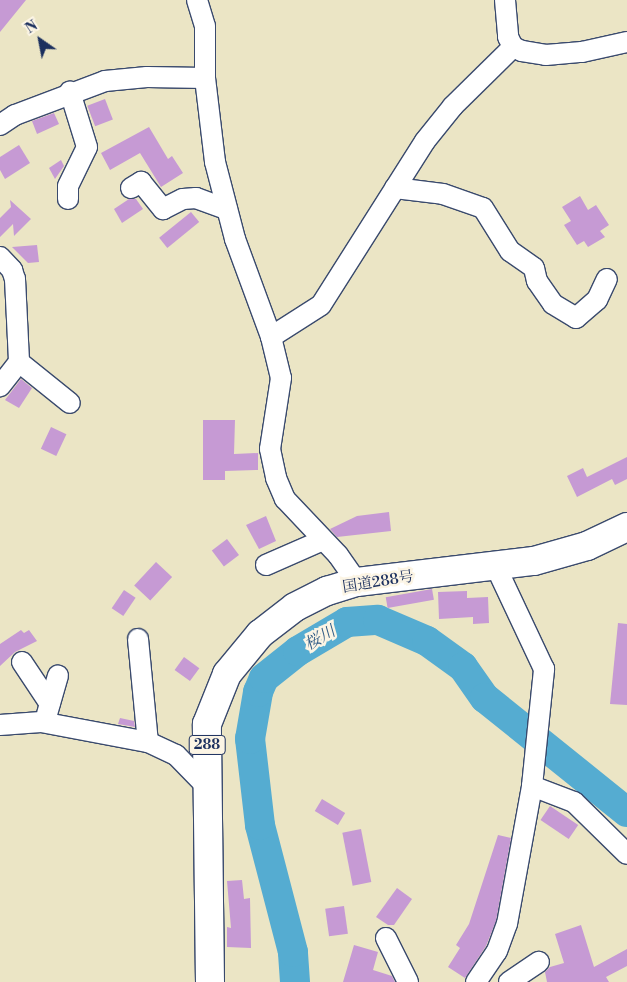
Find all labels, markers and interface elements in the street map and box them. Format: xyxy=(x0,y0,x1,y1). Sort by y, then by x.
north arrow xyxy=(15,15,65,65)
text: N xyxy=(22,17,41,38)
street label: 国道288号 xyxy=(341,567,415,597)
water label: 桜川 xyxy=(301,622,339,654)
road number: 288 xyxy=(188,734,226,756)

